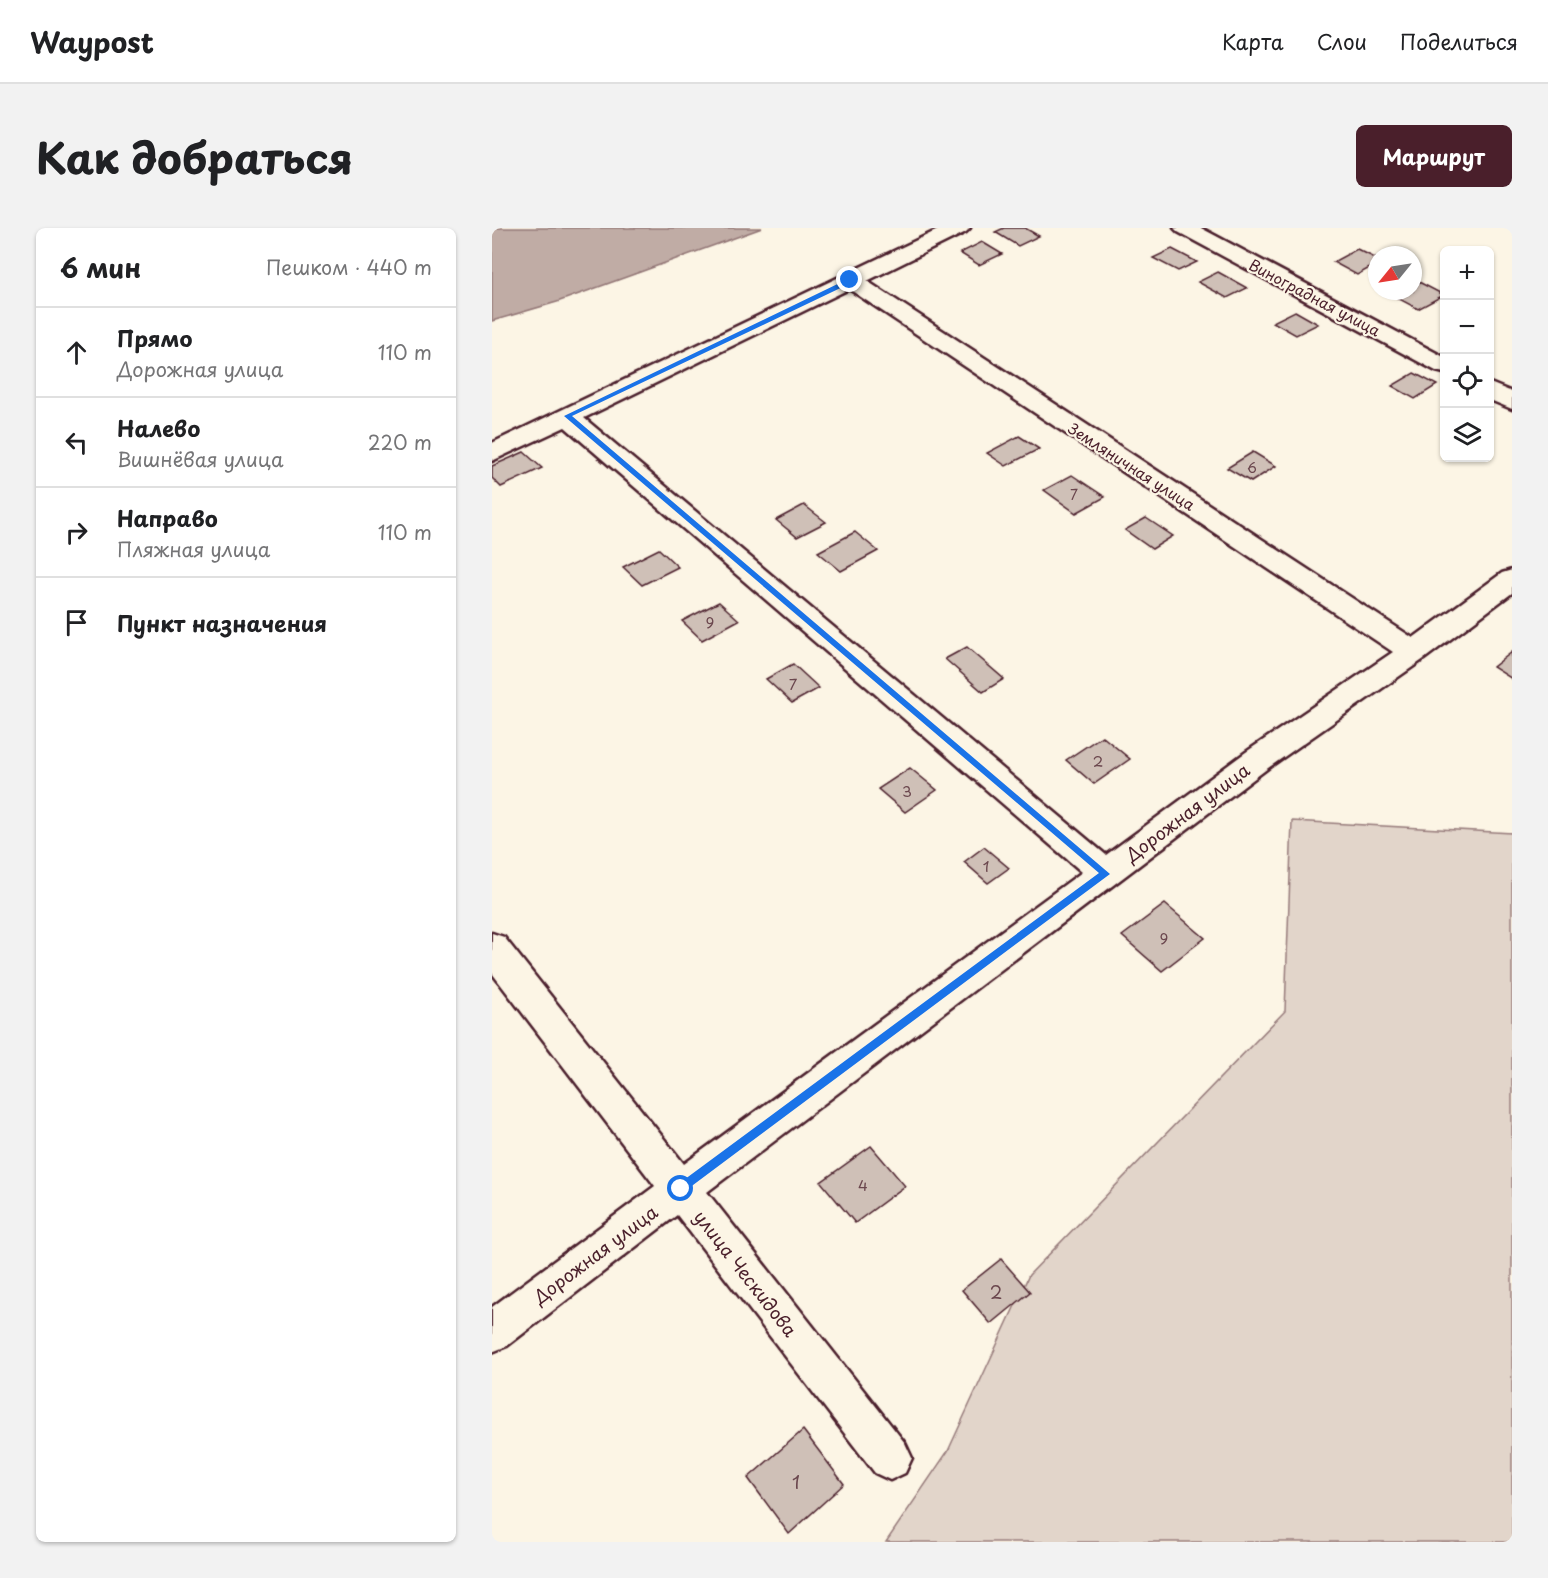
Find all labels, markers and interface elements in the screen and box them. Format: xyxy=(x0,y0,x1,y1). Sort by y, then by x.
text: Waypost xyxy=(30,20,154,63)
text: Карта xyxy=(1222,25,1284,57)
text: Слои xyxy=(1317,25,1367,57)
text: Поделиться xyxy=(1400,25,1518,57)
text: Как добраться xyxy=(36,125,353,188)
button: Маршрут xyxy=(1356,125,1512,187)
north arrow xyxy=(1368,246,1422,300)
map controls xyxy=(1440,246,1494,462)
button: + xyxy=(1440,246,1494,300)
text: 6 мин xyxy=(60,248,141,287)
text: Пешком · 440 m xyxy=(266,252,432,282)
street label: Виноградная улица xyxy=(1245,253,1385,342)
route end xyxy=(836,266,862,292)
button: − xyxy=(1440,300,1494,354)
text: Прямо xyxy=(117,321,192,354)
icon: ahead xyxy=(60,336,93,369)
text: 110 m xyxy=(378,337,432,367)
text: Дорожная улица xyxy=(117,354,283,384)
button: locate xyxy=(1440,354,1494,408)
button: layers xyxy=(1440,408,1494,462)
text: Налево xyxy=(117,411,200,444)
street label: Земляничная улица xyxy=(1064,416,1200,516)
icon: left xyxy=(60,426,93,459)
text: 220 m xyxy=(368,427,432,457)
text: Вишнёвая улица xyxy=(117,444,284,474)
house number: 6 xyxy=(1247,457,1257,478)
house number: 7 xyxy=(1070,484,1078,505)
text: Направо xyxy=(117,501,218,534)
icon: right xyxy=(60,516,93,549)
text: 110 m xyxy=(378,517,432,547)
text: Пляжная улица xyxy=(117,534,270,564)
icon: arrive xyxy=(60,606,93,639)
text: Пункт назначения xyxy=(117,606,327,639)
house number: 9 xyxy=(706,610,714,633)
house number: 7 xyxy=(789,672,798,695)
house number: 2 xyxy=(1093,749,1103,772)
street label: Дорожная улица xyxy=(1118,756,1255,868)
house number: 3 xyxy=(902,779,912,802)
house number: 1 xyxy=(983,854,989,877)
house number: 9 xyxy=(1160,926,1168,949)
house number: 4 xyxy=(858,1173,868,1196)
route start xyxy=(667,1175,693,1201)
street label: Дорожная улица xyxy=(526,1198,663,1310)
street label: улица Ческидова xyxy=(688,1204,805,1343)
house number: 2 xyxy=(990,1278,1002,1305)
house number: 1 xyxy=(792,1468,800,1495)

